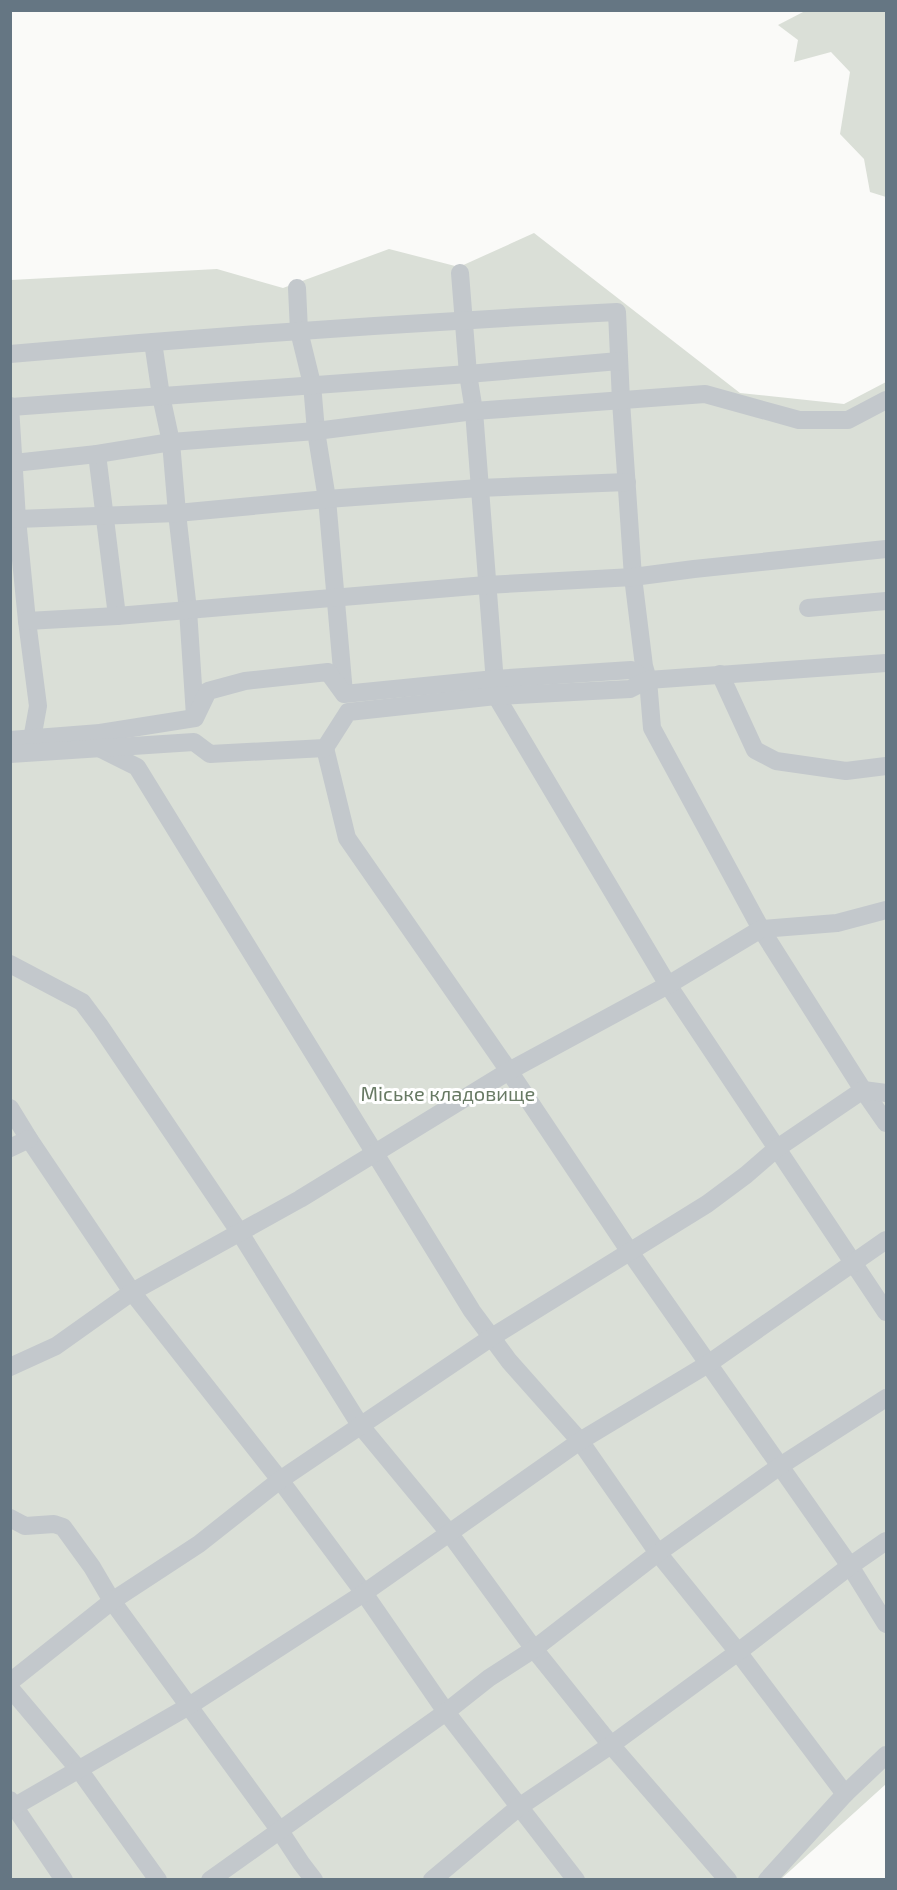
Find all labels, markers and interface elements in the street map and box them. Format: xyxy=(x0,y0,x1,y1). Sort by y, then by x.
park label: Міське кладовище xyxy=(361,1081,535,1105)

